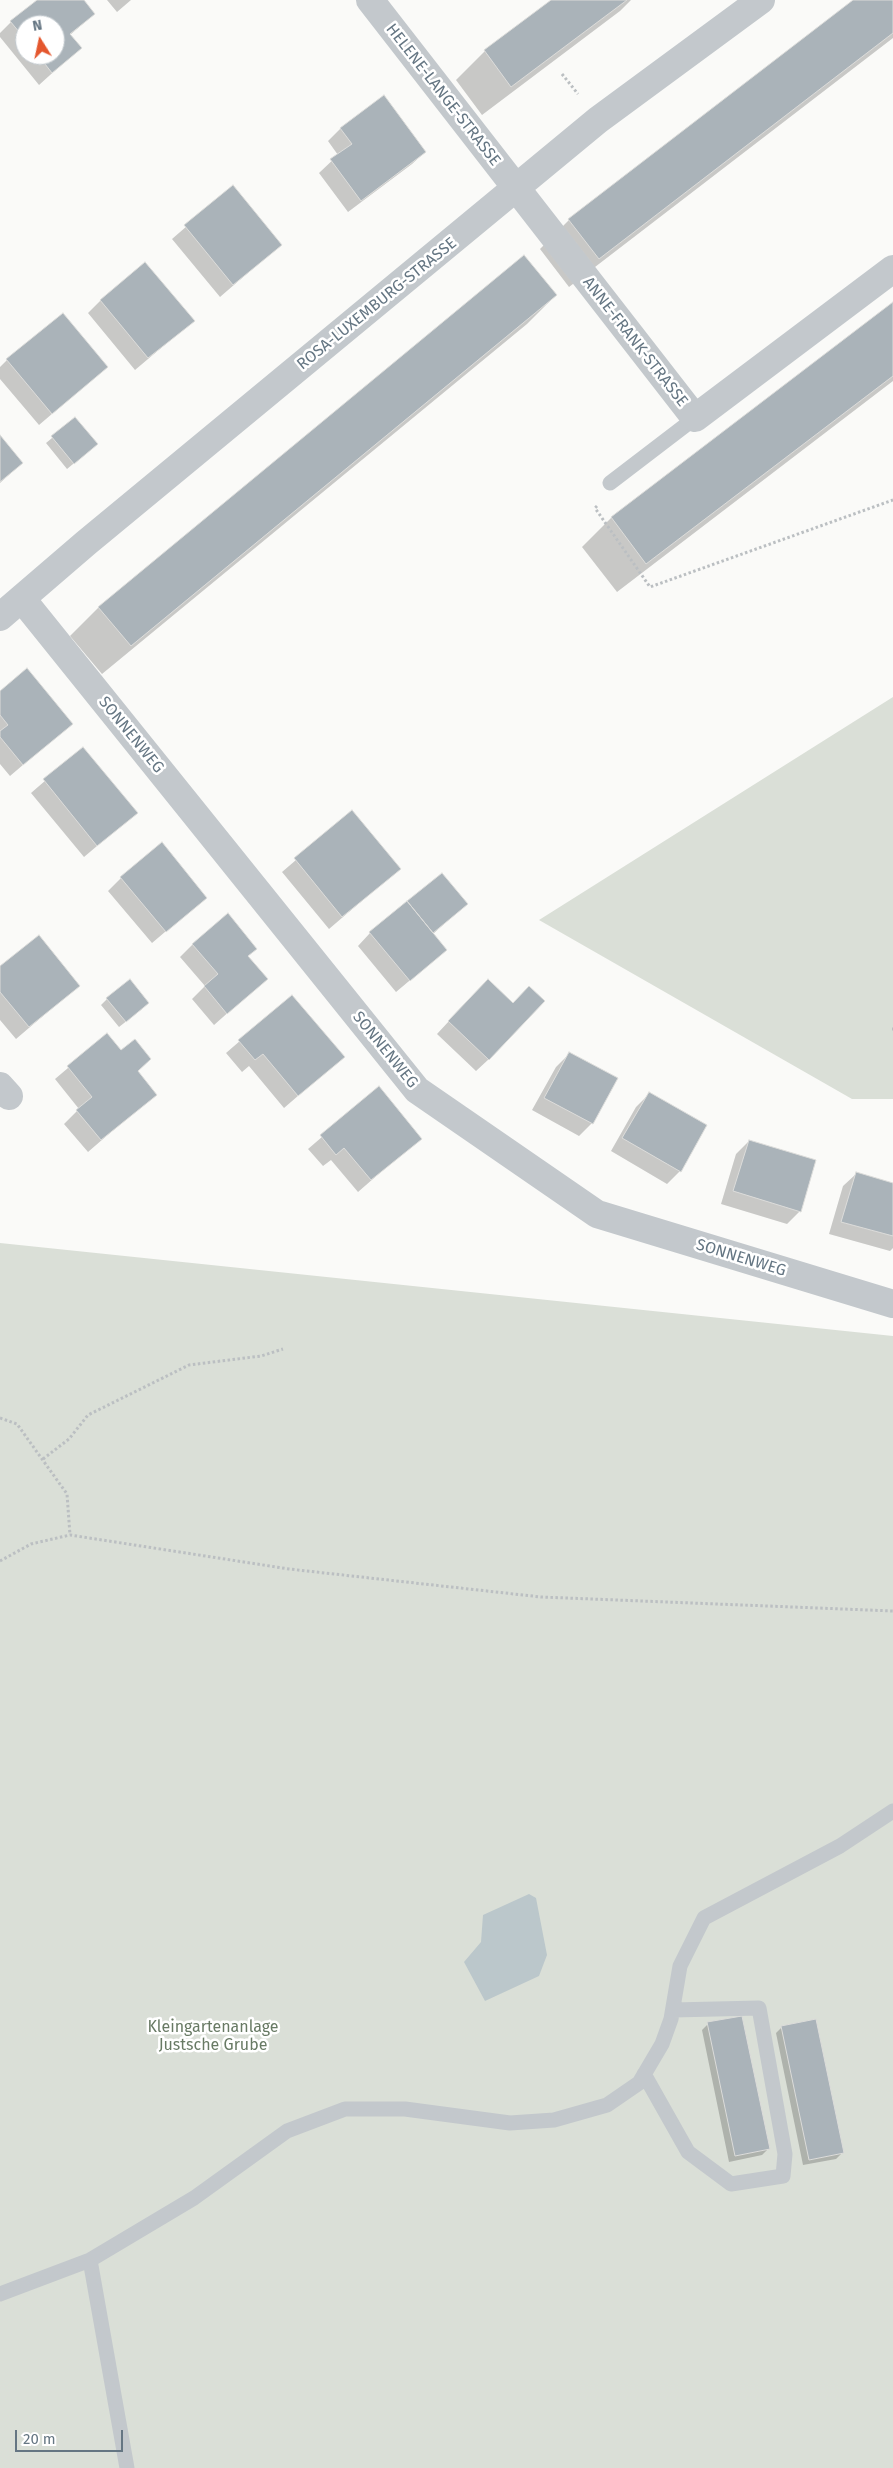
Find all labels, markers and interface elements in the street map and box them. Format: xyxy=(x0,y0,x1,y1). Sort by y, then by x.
north arrow xyxy=(15,15,65,65)
text: N xyxy=(31,17,44,35)
street label: HELENE-LANGE-STRASSE xyxy=(382,20,504,170)
street label: ROSA-LUXEMBURG-STRASSE xyxy=(293,234,461,374)
street label: ANNE-FRANK-STRASSE xyxy=(578,273,692,411)
street label: SONNENWEG xyxy=(94,693,168,777)
street label: SONNENWEG xyxy=(348,1008,422,1092)
street label: SONNENWEG xyxy=(694,1235,788,1281)
park label: Kleingartenanlage Justsche Grube xyxy=(147,2018,279,2056)
scale bar xyxy=(18,2420,125,2452)
text: 20 m xyxy=(23,2430,56,2448)

